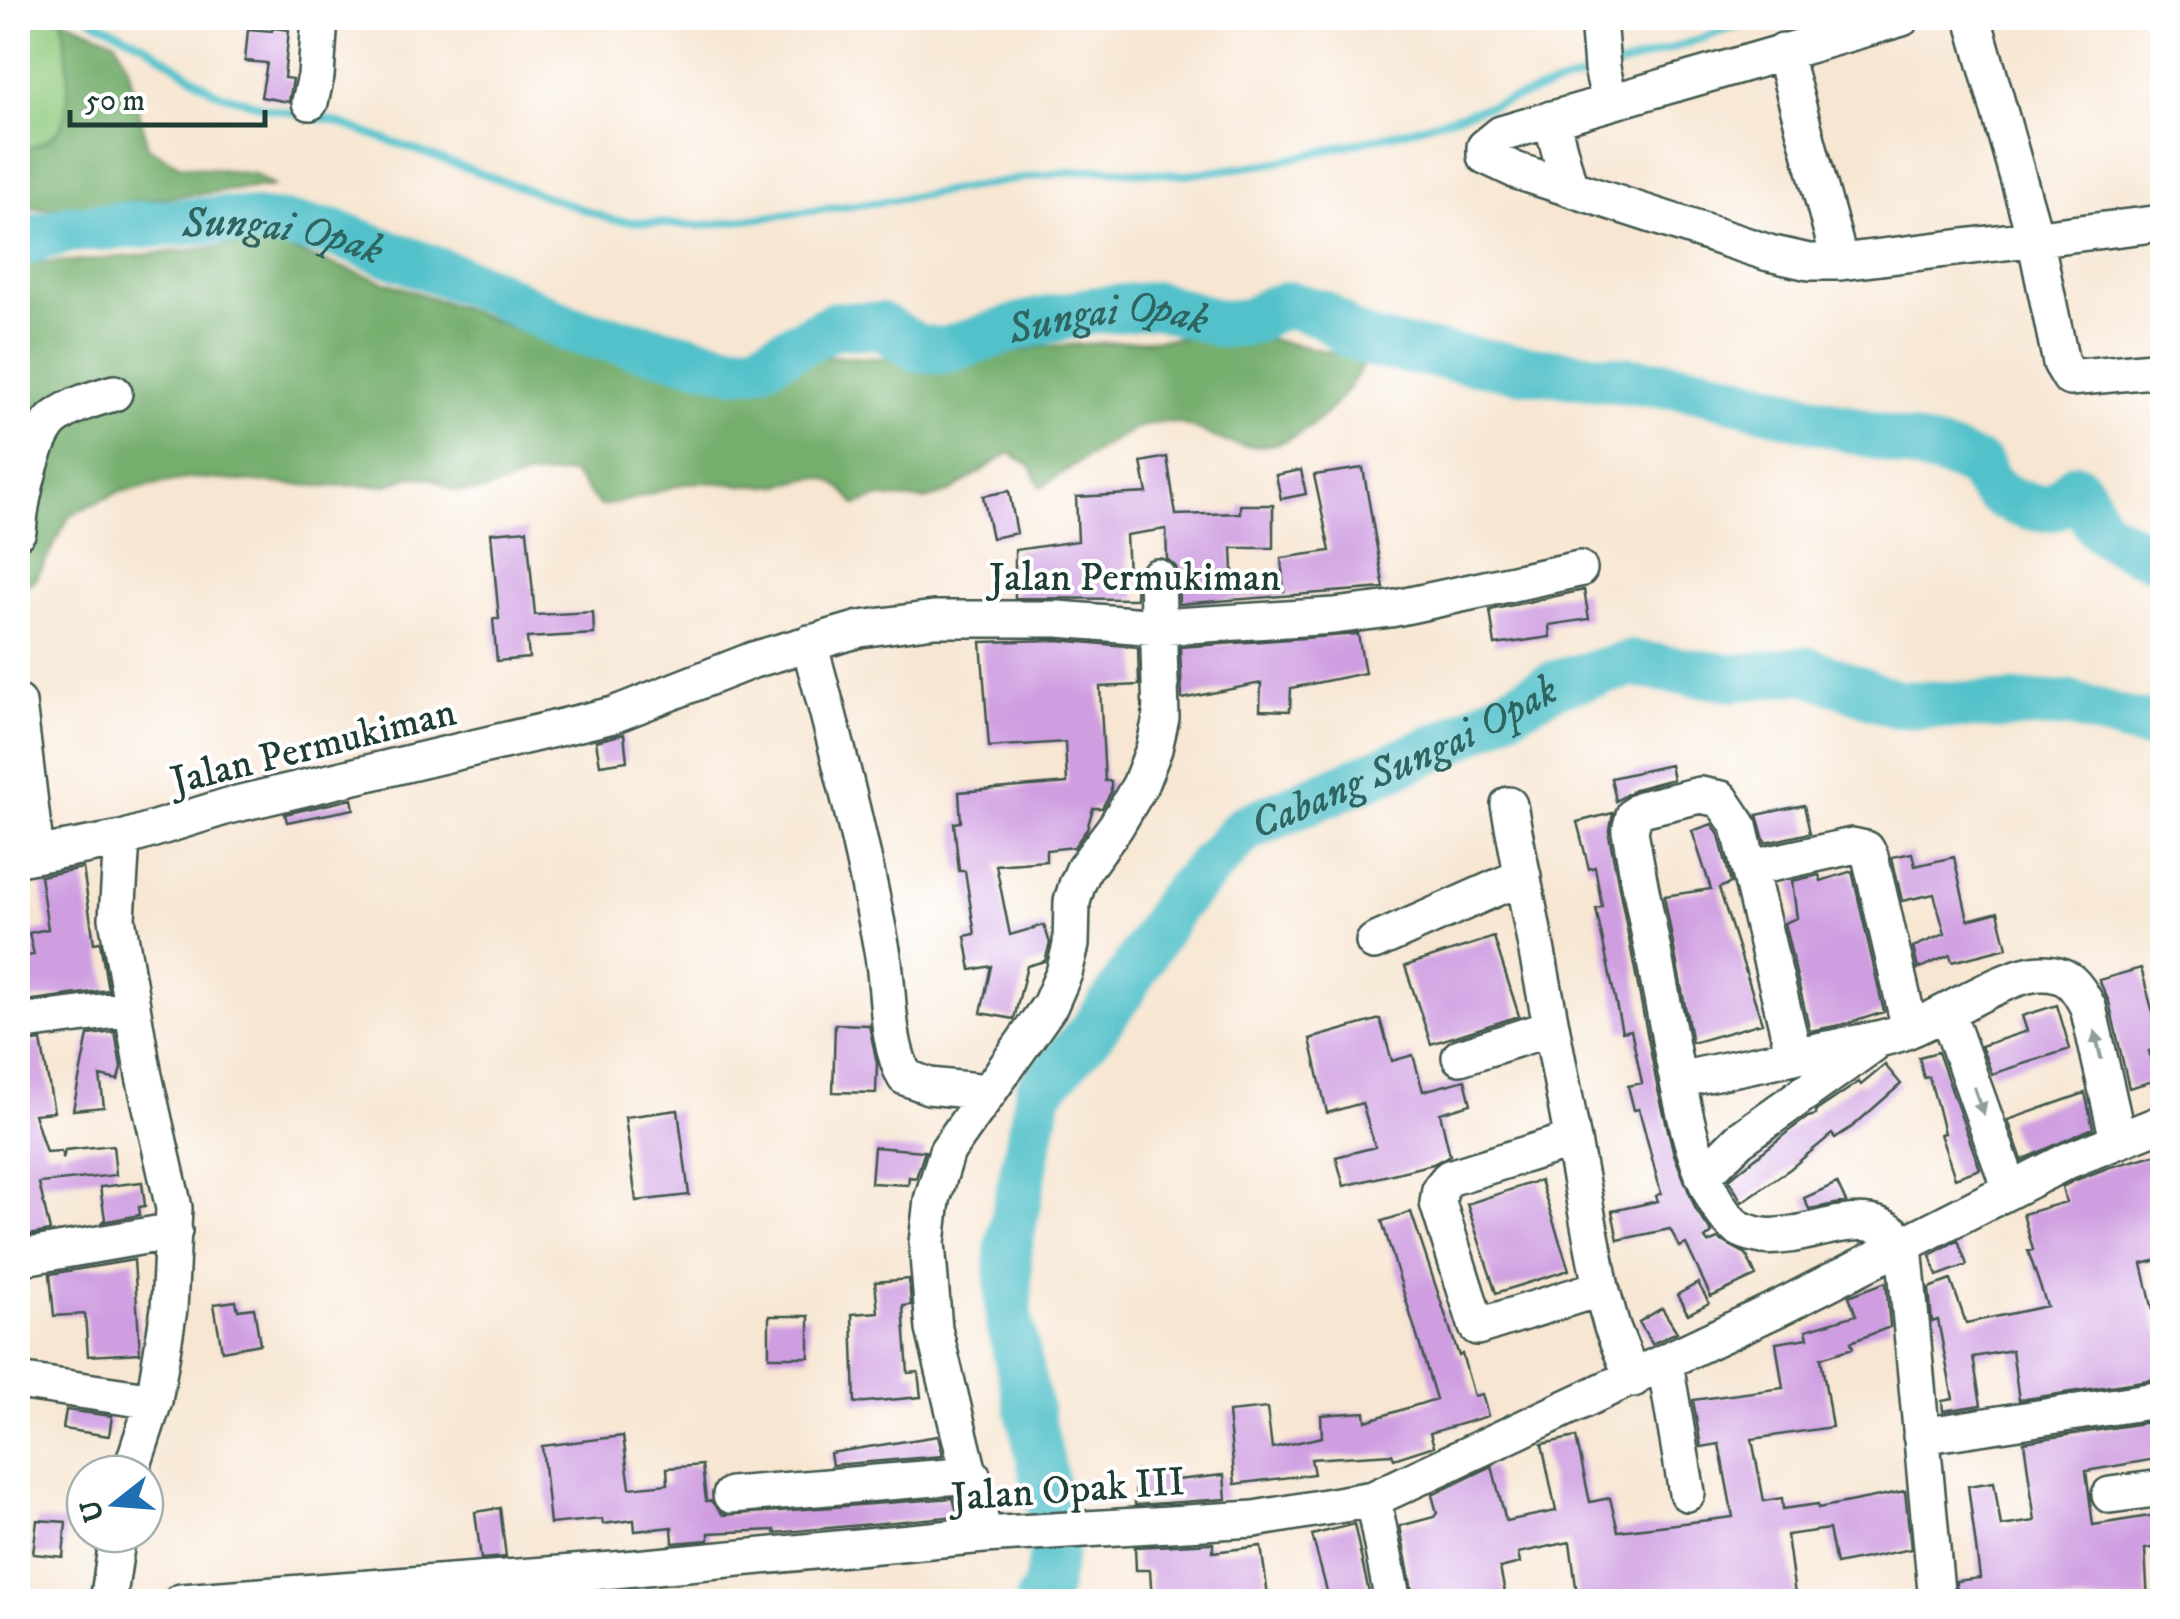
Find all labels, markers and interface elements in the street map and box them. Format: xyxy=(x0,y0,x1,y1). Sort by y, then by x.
scale bar xyxy=(70,65,265,127)
text: 50 m xyxy=(85,83,145,120)
water label: Sungai Opak xyxy=(179,197,391,278)
water label: Sungai Opak xyxy=(1000,281,1215,358)
street label: Jalan Permukiman xyxy=(985,554,1281,604)
water label: Cabang Sungai Opak xyxy=(1243,665,1567,852)
street label: Jalan Permukiman xyxy=(162,688,462,808)
one-way arrow xyxy=(2090,1029,2105,1060)
one-way arrow xyxy=(1972,1087,1987,1117)
north arrow xyxy=(65,1454,165,1554)
street label: Jalan Opak III xyxy=(946,1458,1187,1524)
text: U xyxy=(73,1495,112,1526)

